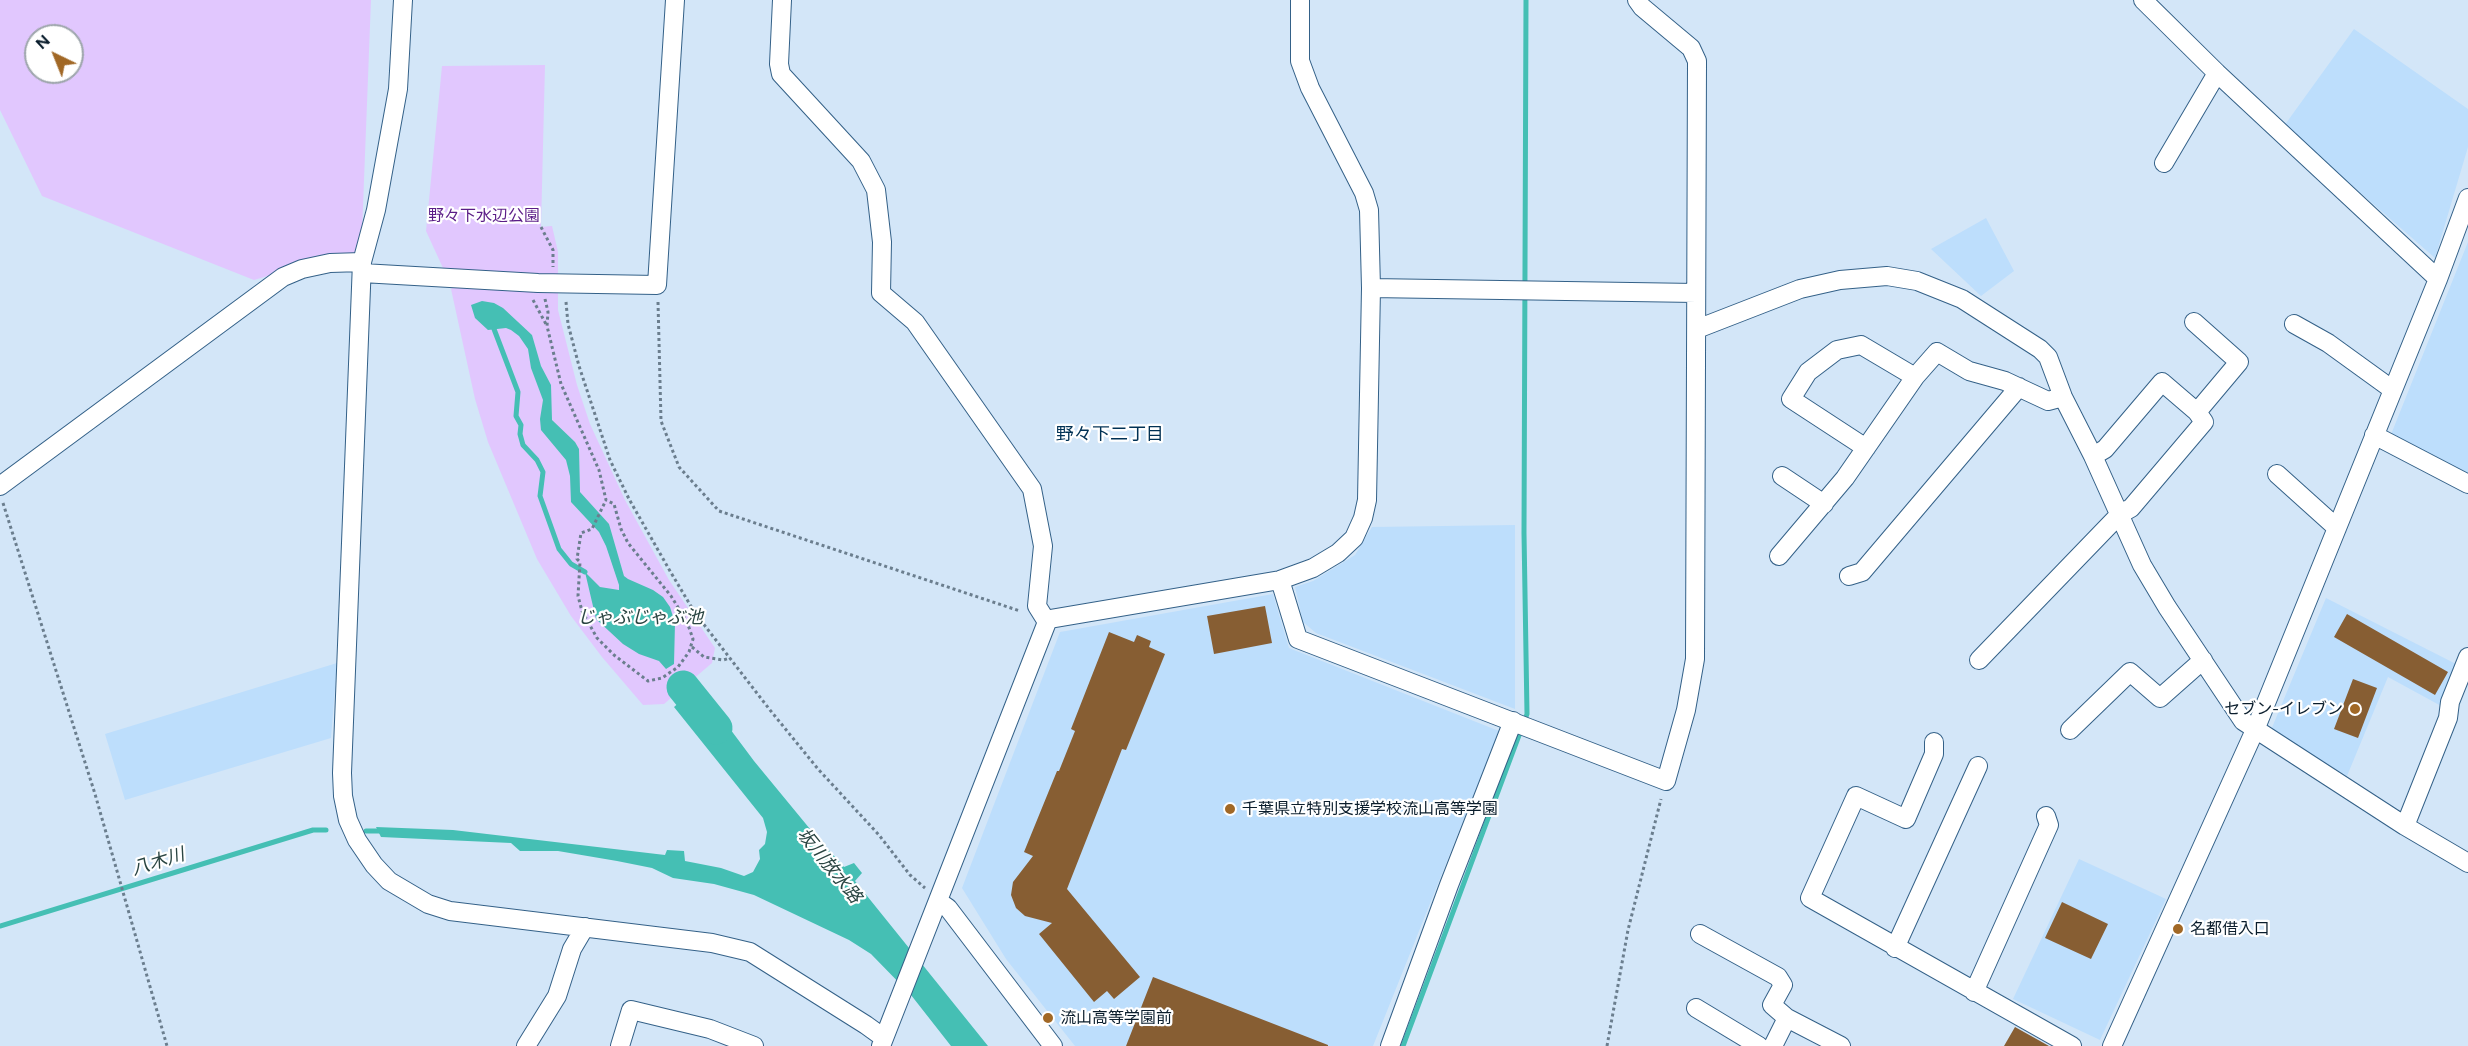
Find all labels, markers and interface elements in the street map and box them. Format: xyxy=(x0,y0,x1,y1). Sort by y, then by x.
north arrow xyxy=(24,24,84,84)
text: N xyxy=(32,31,54,53)
park label: 野々下水辺公園 xyxy=(428,206,540,226)
district label: 野々下二丁目 xyxy=(1056,424,1164,446)
water label: じゃぶじゃぶ池 xyxy=(577,607,703,629)
place label: セブン-イレブン xyxy=(2224,699,2343,719)
marker: セブン-イレブン xyxy=(2348,702,2362,716)
place label: 千葉県立特別支援学校流山高等学園 xyxy=(1242,799,1498,819)
marker: 千葉県立特別支援学校流山高等学園 xyxy=(1223,802,1237,816)
water label: 坂川放水路 xyxy=(792,824,866,908)
water label: 八木川 xyxy=(129,844,187,880)
place label: 名都借入口 xyxy=(2190,919,2270,939)
marker: 名都借入口 xyxy=(2171,922,2185,936)
place label: 流山高等学園前 xyxy=(1060,1008,1172,1028)
marker: 流山高等学園前 xyxy=(1041,1011,1055,1025)

